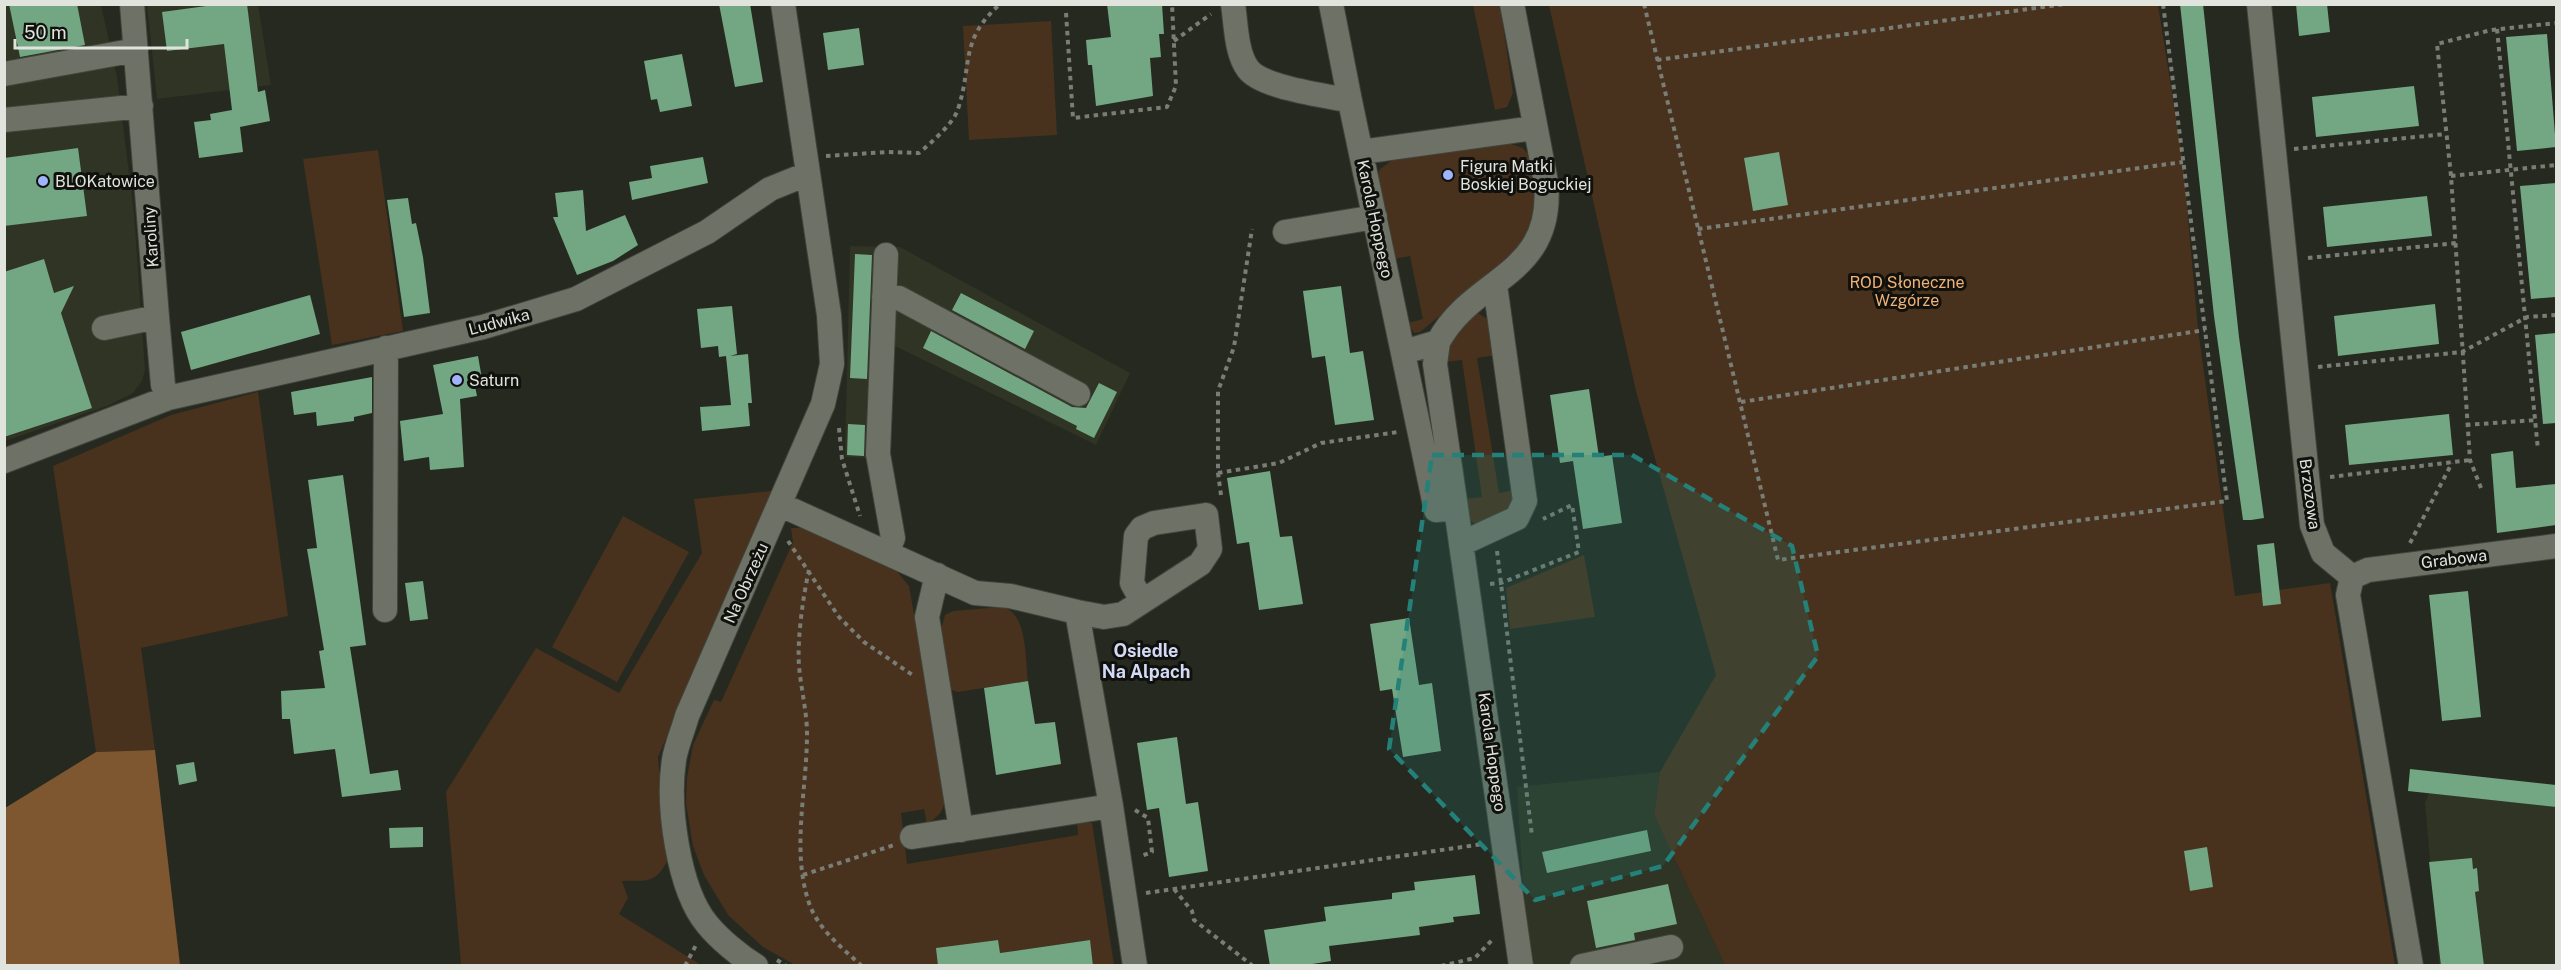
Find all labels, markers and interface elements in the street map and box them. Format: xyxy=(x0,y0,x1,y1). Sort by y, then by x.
scale bar xyxy=(15,12,188,50)
text: 50 m xyxy=(24,22,67,43)
place label: Figura Matki Boskiej Boguckiej xyxy=(1460,157,1592,194)
street label: Karola Hoppego xyxy=(1353,158,1397,280)
marker: Figura Matki Boskiej Boguckiej xyxy=(1441,168,1455,182)
place label: BLOKatowice xyxy=(55,172,155,191)
marker: BLOKatowice xyxy=(36,174,50,188)
street label: Karoliny xyxy=(139,205,163,268)
park label: ROD Słoneczne Wzgórze xyxy=(1849,273,1965,310)
street label: Ludwika xyxy=(466,305,532,339)
place label: Saturn xyxy=(469,371,519,390)
marker: Saturn xyxy=(450,373,464,387)
street label: Brzozowa xyxy=(2296,457,2324,531)
street label: Na Obrzeżu xyxy=(720,540,772,626)
street label: Grabowa xyxy=(2420,546,2488,572)
district label: Osiedle Na Alpach xyxy=(1102,640,1190,682)
street label: Karola Hoppego xyxy=(1474,691,1510,813)

